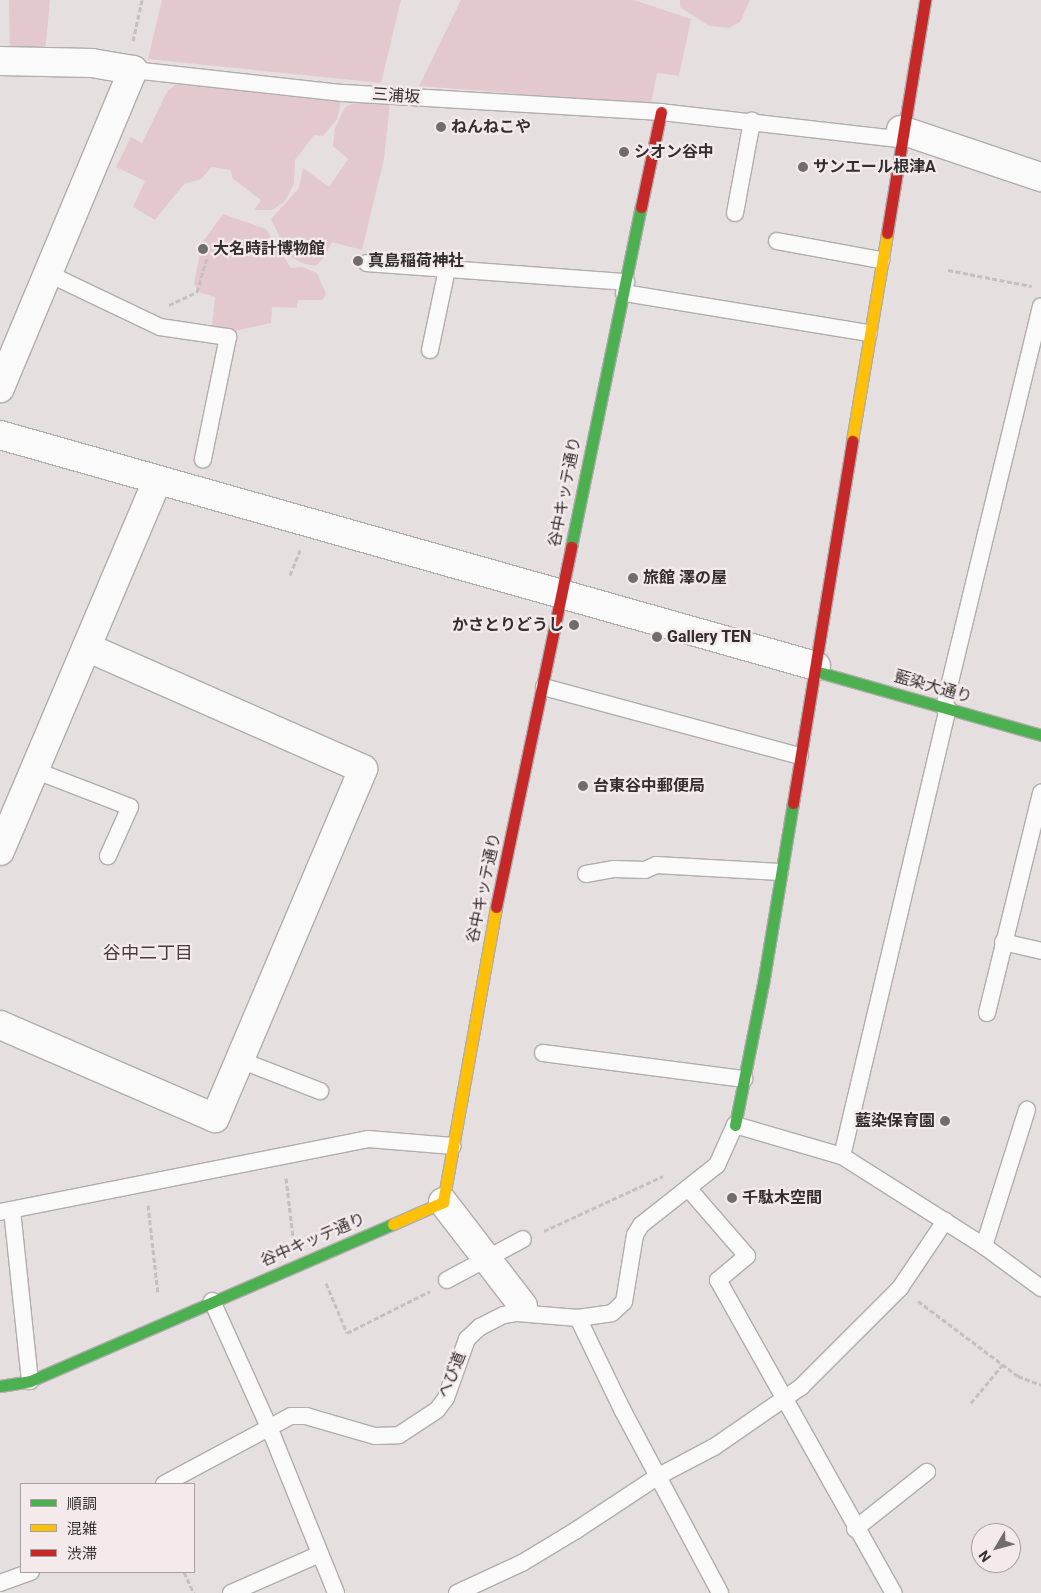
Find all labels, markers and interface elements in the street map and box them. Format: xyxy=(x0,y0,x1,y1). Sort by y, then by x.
street label: 三浦坂 xyxy=(371,85,421,107)
place label: ねんねこや xyxy=(451,117,531,137)
marker: ねんねこや xyxy=(435,121,447,133)
place label: シオン谷中 xyxy=(634,142,714,162)
marker: シオン谷中 xyxy=(618,146,630,158)
place label: サンエール根津A xyxy=(813,157,936,177)
marker: サンエール根津A xyxy=(797,161,809,173)
place label: 大名時計博物館 xyxy=(213,239,325,259)
marker: 大名時計博物館 xyxy=(197,243,209,255)
place label: 真島稲荷神社 xyxy=(368,251,464,271)
marker: 真島稲荷神社 xyxy=(352,255,364,267)
street label: 谷中キッテ通り xyxy=(545,435,585,549)
place label: 旅館 澤の屋 xyxy=(643,568,727,588)
marker: 旅館 澤の屋 xyxy=(627,572,639,584)
place label: かさとりどうし xyxy=(452,615,564,635)
marker: かさとりどうし xyxy=(568,619,580,631)
place label: Gallery TEN xyxy=(667,627,752,647)
marker: Gallery TEN xyxy=(651,631,663,643)
street label: 藍染大通り xyxy=(892,667,974,707)
place label: 台東谷中郵便局 xyxy=(593,776,705,796)
marker: 台東谷中郵便局 xyxy=(577,780,589,792)
street label: 谷中キッテ通り xyxy=(463,831,505,945)
district label: 谷中二丁目 xyxy=(103,942,193,964)
place label: 藍染保育園 xyxy=(855,1111,935,1131)
marker: 藍染保育園 xyxy=(939,1115,951,1127)
place label: 千駄木空間 xyxy=(742,1188,822,1208)
marker: 千駄木空間 xyxy=(726,1192,738,1204)
street label: 谷中キッテ通り xyxy=(258,1209,368,1271)
street label: へび道 xyxy=(434,1349,470,1401)
legend xyxy=(20,1483,195,1573)
text: 順調 xyxy=(67,1495,97,1513)
text: 混雑 xyxy=(67,1520,97,1538)
north arrow xyxy=(971,1523,1021,1573)
text: 渋滞 xyxy=(67,1545,97,1563)
text: N xyxy=(975,1548,994,1565)

